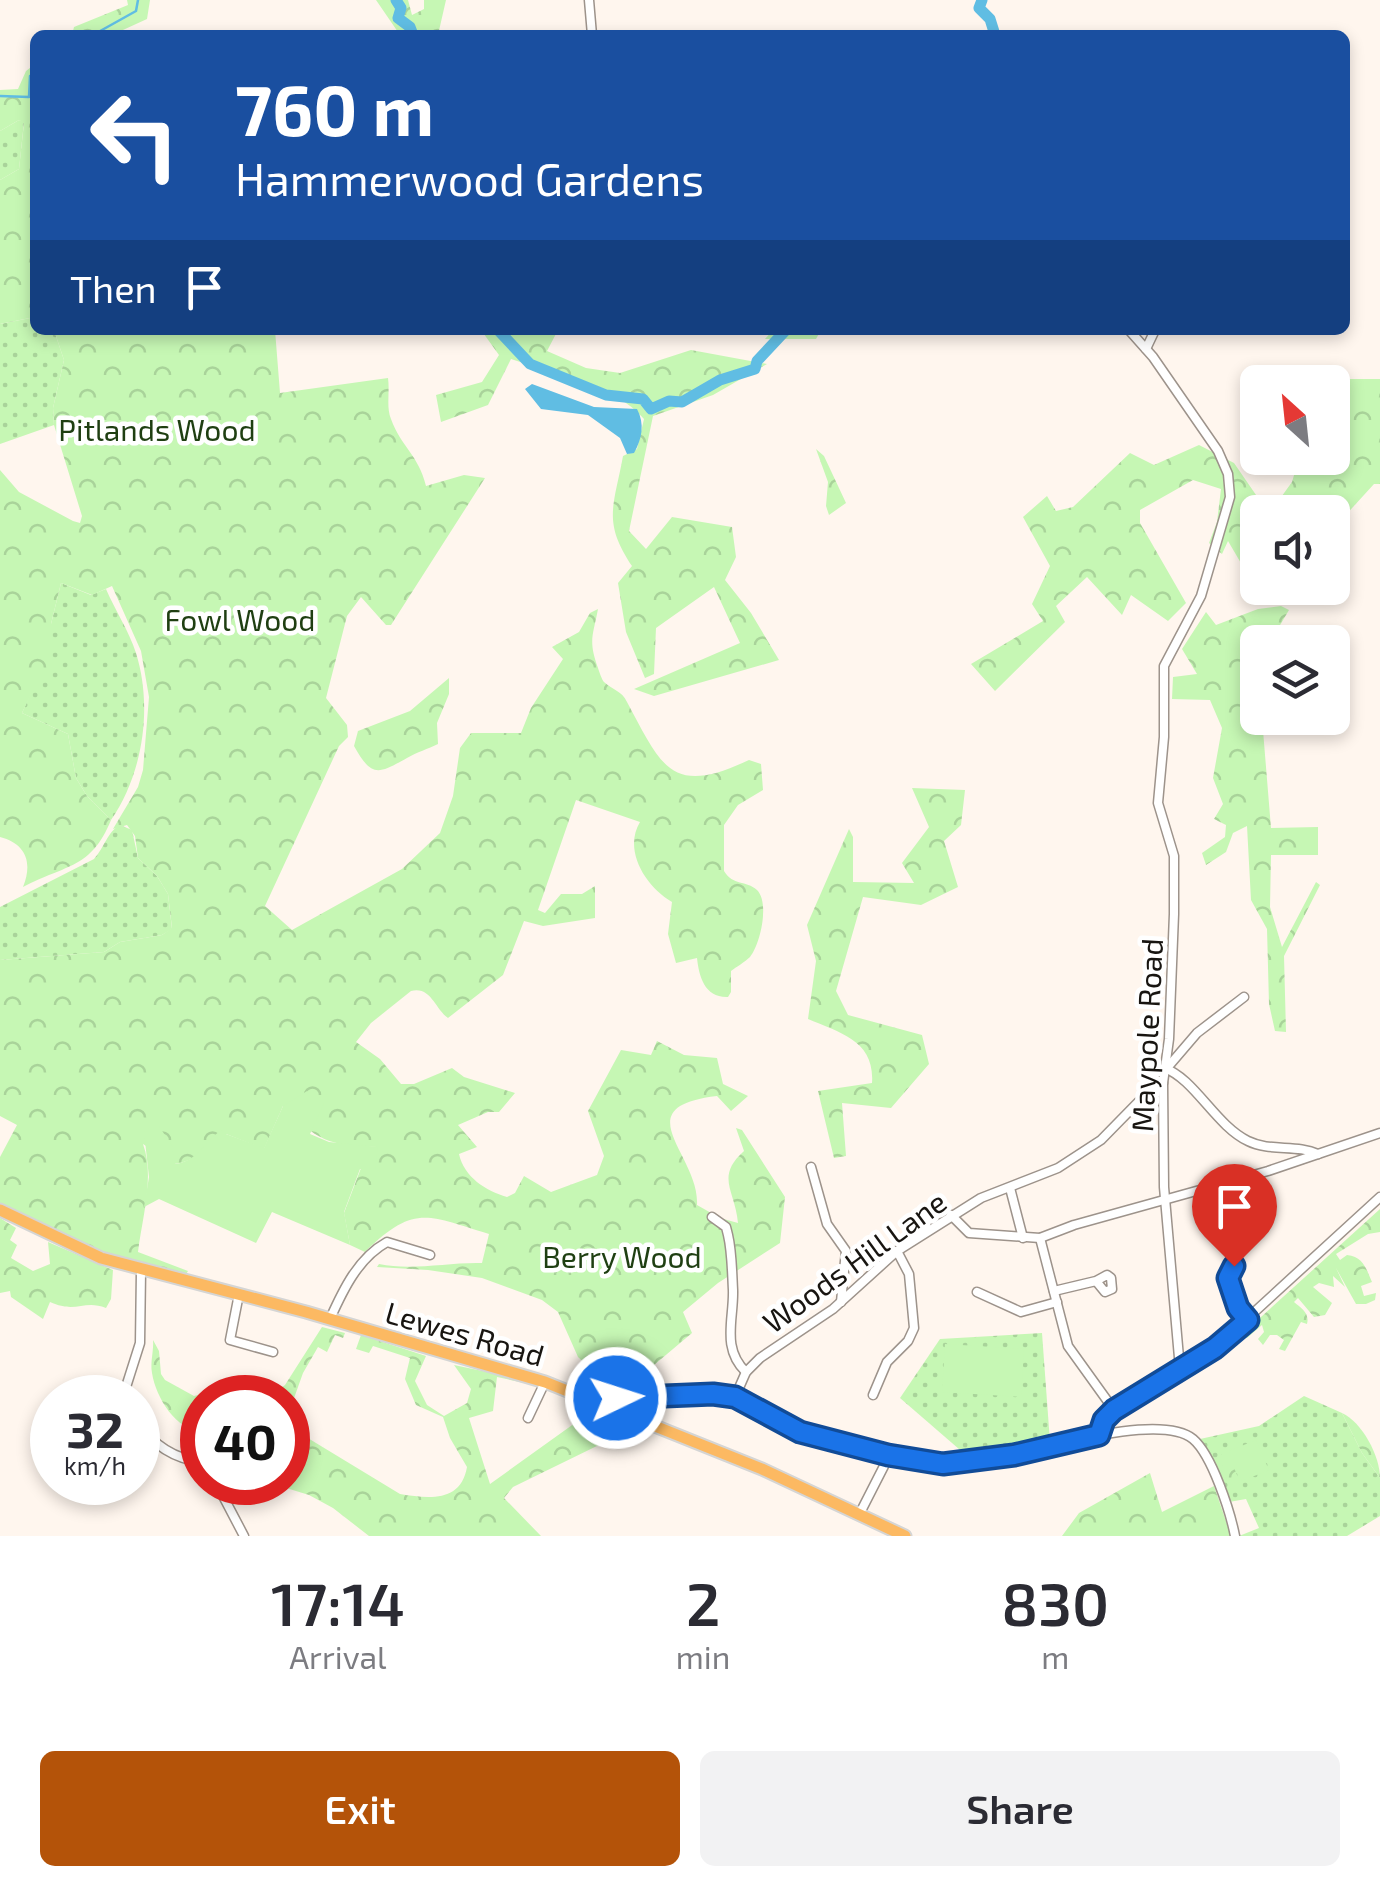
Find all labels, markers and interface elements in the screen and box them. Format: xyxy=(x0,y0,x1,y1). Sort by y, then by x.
text: 760 m xyxy=(235,66,434,150)
icon: left xyxy=(70,70,200,200)
text: Hammerwood Gardens xyxy=(235,151,704,205)
icon: arrive xyxy=(177,260,232,315)
text: Then xyxy=(70,265,157,311)
north arrow xyxy=(1240,365,1350,475)
map controls xyxy=(1240,365,1350,735)
park label: Pitlands Wood xyxy=(58,411,256,447)
button: sound xyxy=(1240,495,1350,605)
park label: Fowl Wood xyxy=(165,601,316,637)
button: layers xyxy=(1240,625,1350,735)
street label: Maypole Road xyxy=(1123,937,1169,1133)
pin xyxy=(1192,1164,1277,1267)
icon: arrive xyxy=(1207,1179,1262,1234)
street label: Woods Hill Lane xyxy=(755,1182,953,1340)
park label: Berry Wood xyxy=(542,1238,702,1274)
street label: Lewes Road xyxy=(382,1293,548,1373)
position arrow xyxy=(564,1346,668,1450)
speed limit sign: 40 xyxy=(180,1375,310,1505)
text: 32 xyxy=(66,1398,124,1458)
text: km/h xyxy=(64,1450,126,1480)
text: 17:14 xyxy=(271,1566,405,1638)
text: 2 xyxy=(686,1566,720,1638)
text: 830 xyxy=(1001,1566,1109,1638)
text: Arrival xyxy=(289,1637,387,1675)
text: min xyxy=(676,1637,730,1675)
text: m xyxy=(1041,1637,1069,1675)
button: Exit xyxy=(40,1751,680,1866)
button: Share xyxy=(700,1751,1340,1866)

